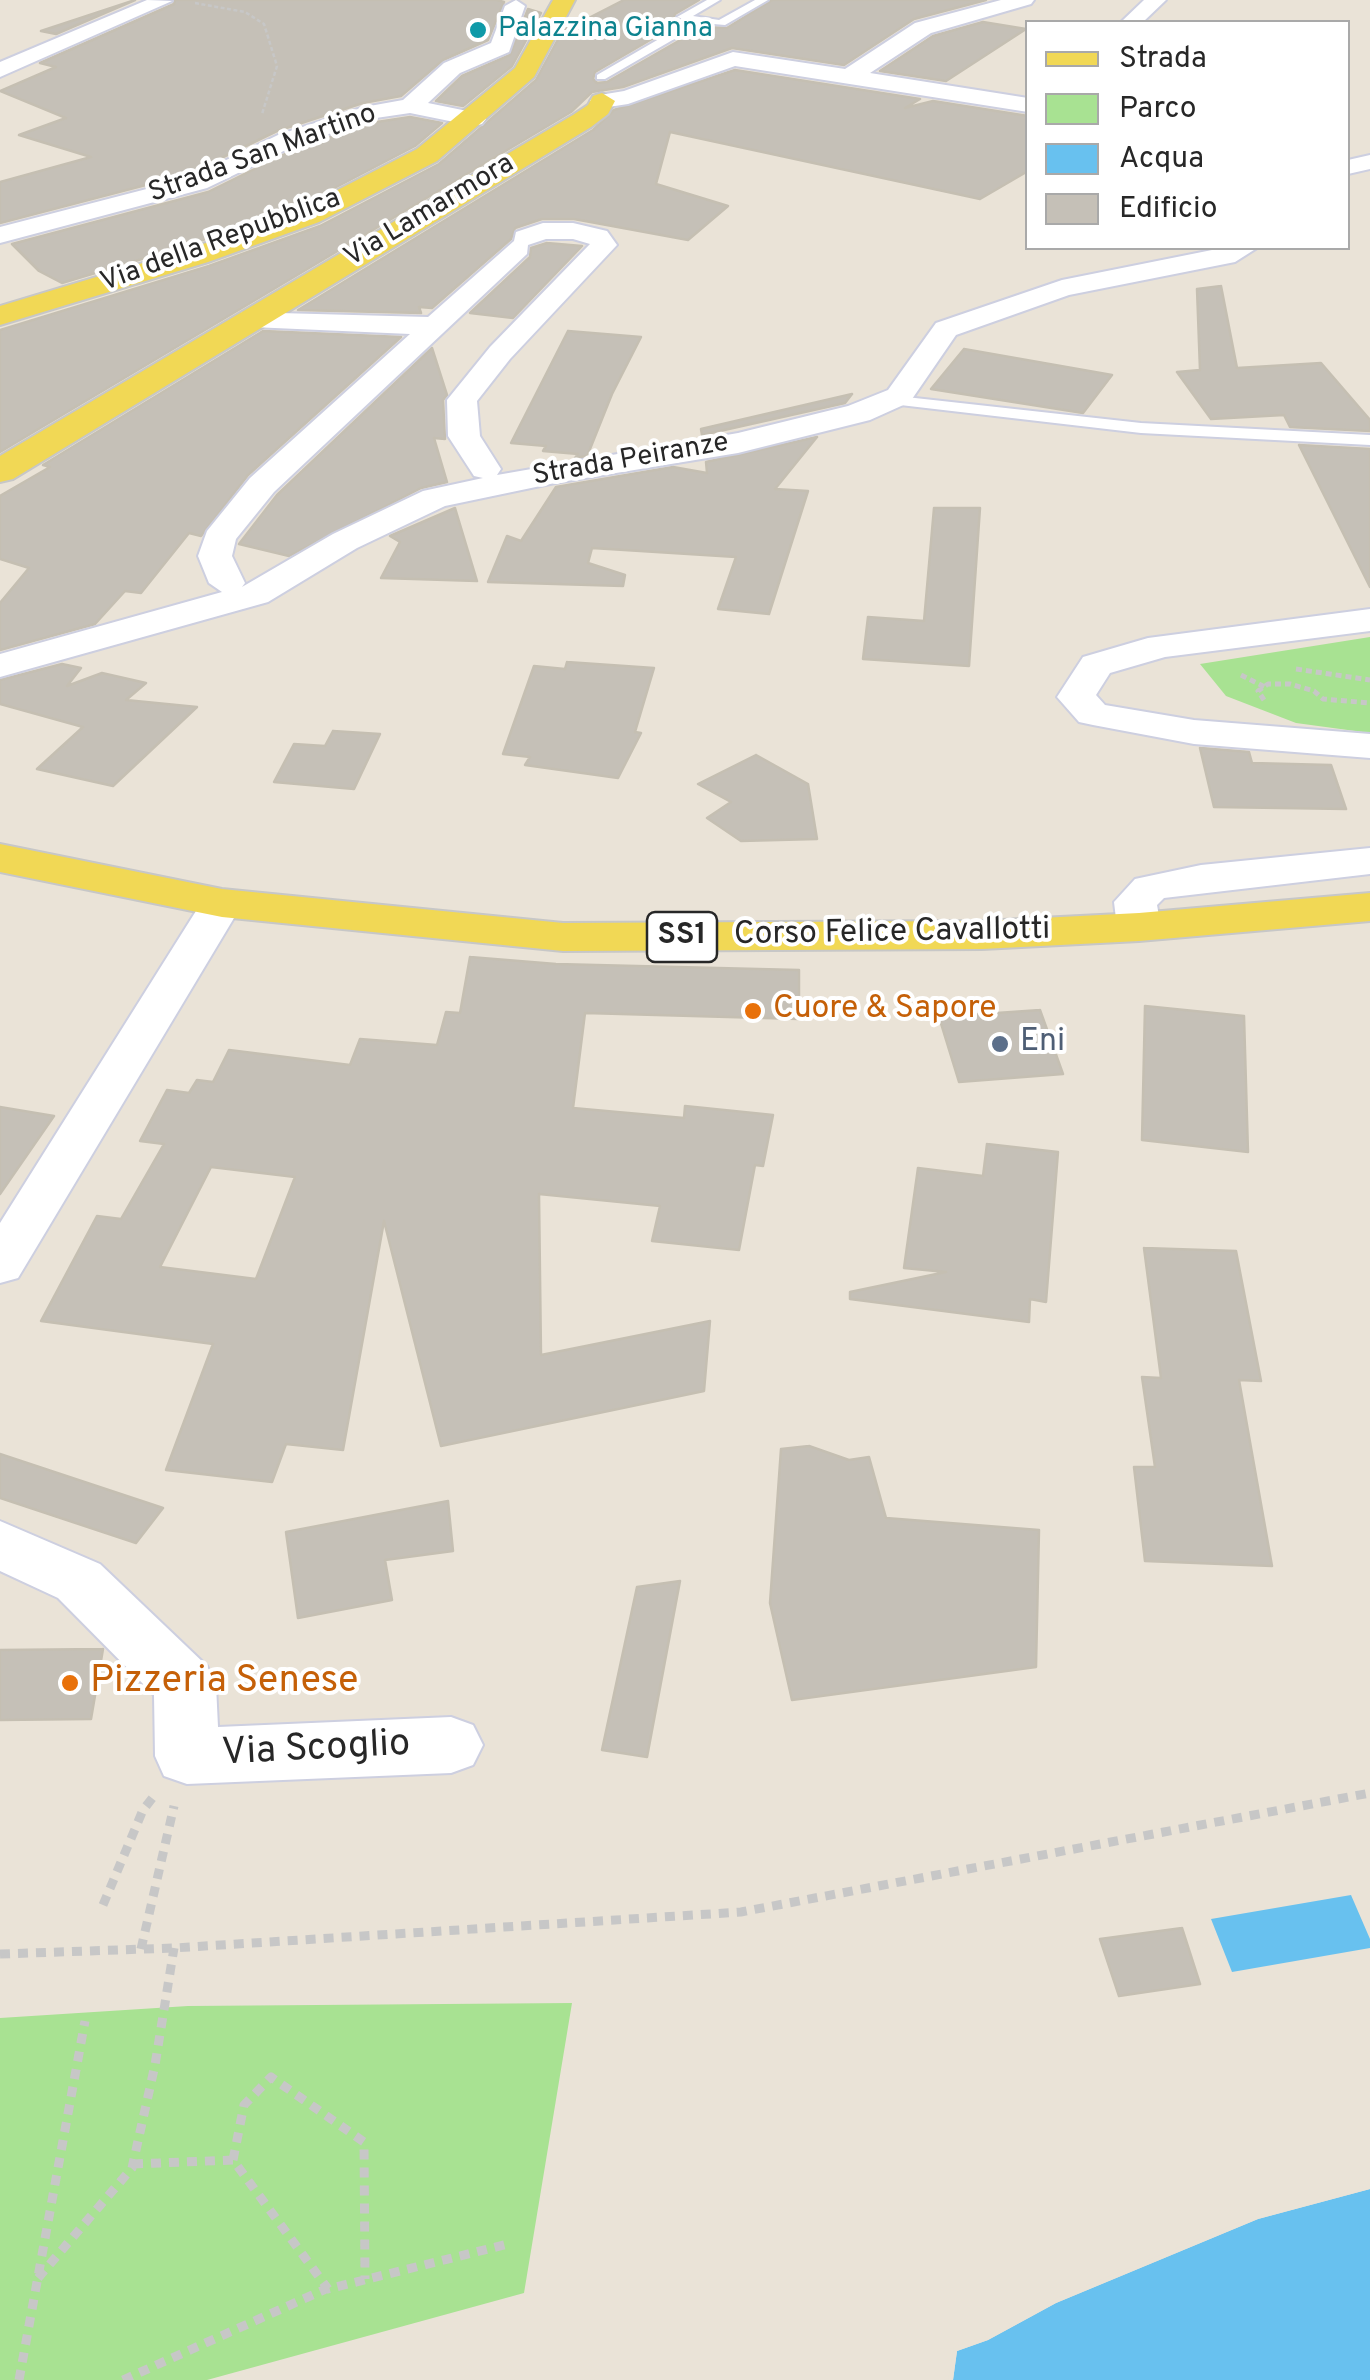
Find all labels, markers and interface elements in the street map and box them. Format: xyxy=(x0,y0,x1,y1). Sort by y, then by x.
place label: Palazzina Gianna xyxy=(498,13,713,47)
marker: Palazzina Gianna xyxy=(467,19,489,41)
legend xyxy=(1025,20,1350,250)
text: Strada xyxy=(1119,41,1207,78)
text: Parco xyxy=(1119,91,1196,128)
street label: Strada San Martino xyxy=(145,98,381,212)
text: Acqua xyxy=(1119,141,1204,178)
street label: Via Lamarmora xyxy=(339,148,521,276)
street label: Via della Repubblica xyxy=(97,183,345,301)
text: Edificio xyxy=(1119,191,1217,228)
street label: Strada Peiranze xyxy=(530,427,732,495)
road number: SS1 xyxy=(647,912,717,962)
street label: Corso Felice Cavallotti xyxy=(733,912,1051,956)
place label: Cuore & Sapore xyxy=(773,992,996,1030)
marker: Cuore & Sapore xyxy=(742,1000,764,1022)
place label: Eni xyxy=(1020,1025,1065,1063)
marker: Eni xyxy=(989,1033,1011,1055)
place label: Pizzeria Senese xyxy=(90,1660,358,1706)
marker: Pizzeria Senese xyxy=(59,1672,81,1694)
street label: Via Scoglio xyxy=(221,1723,411,1779)

